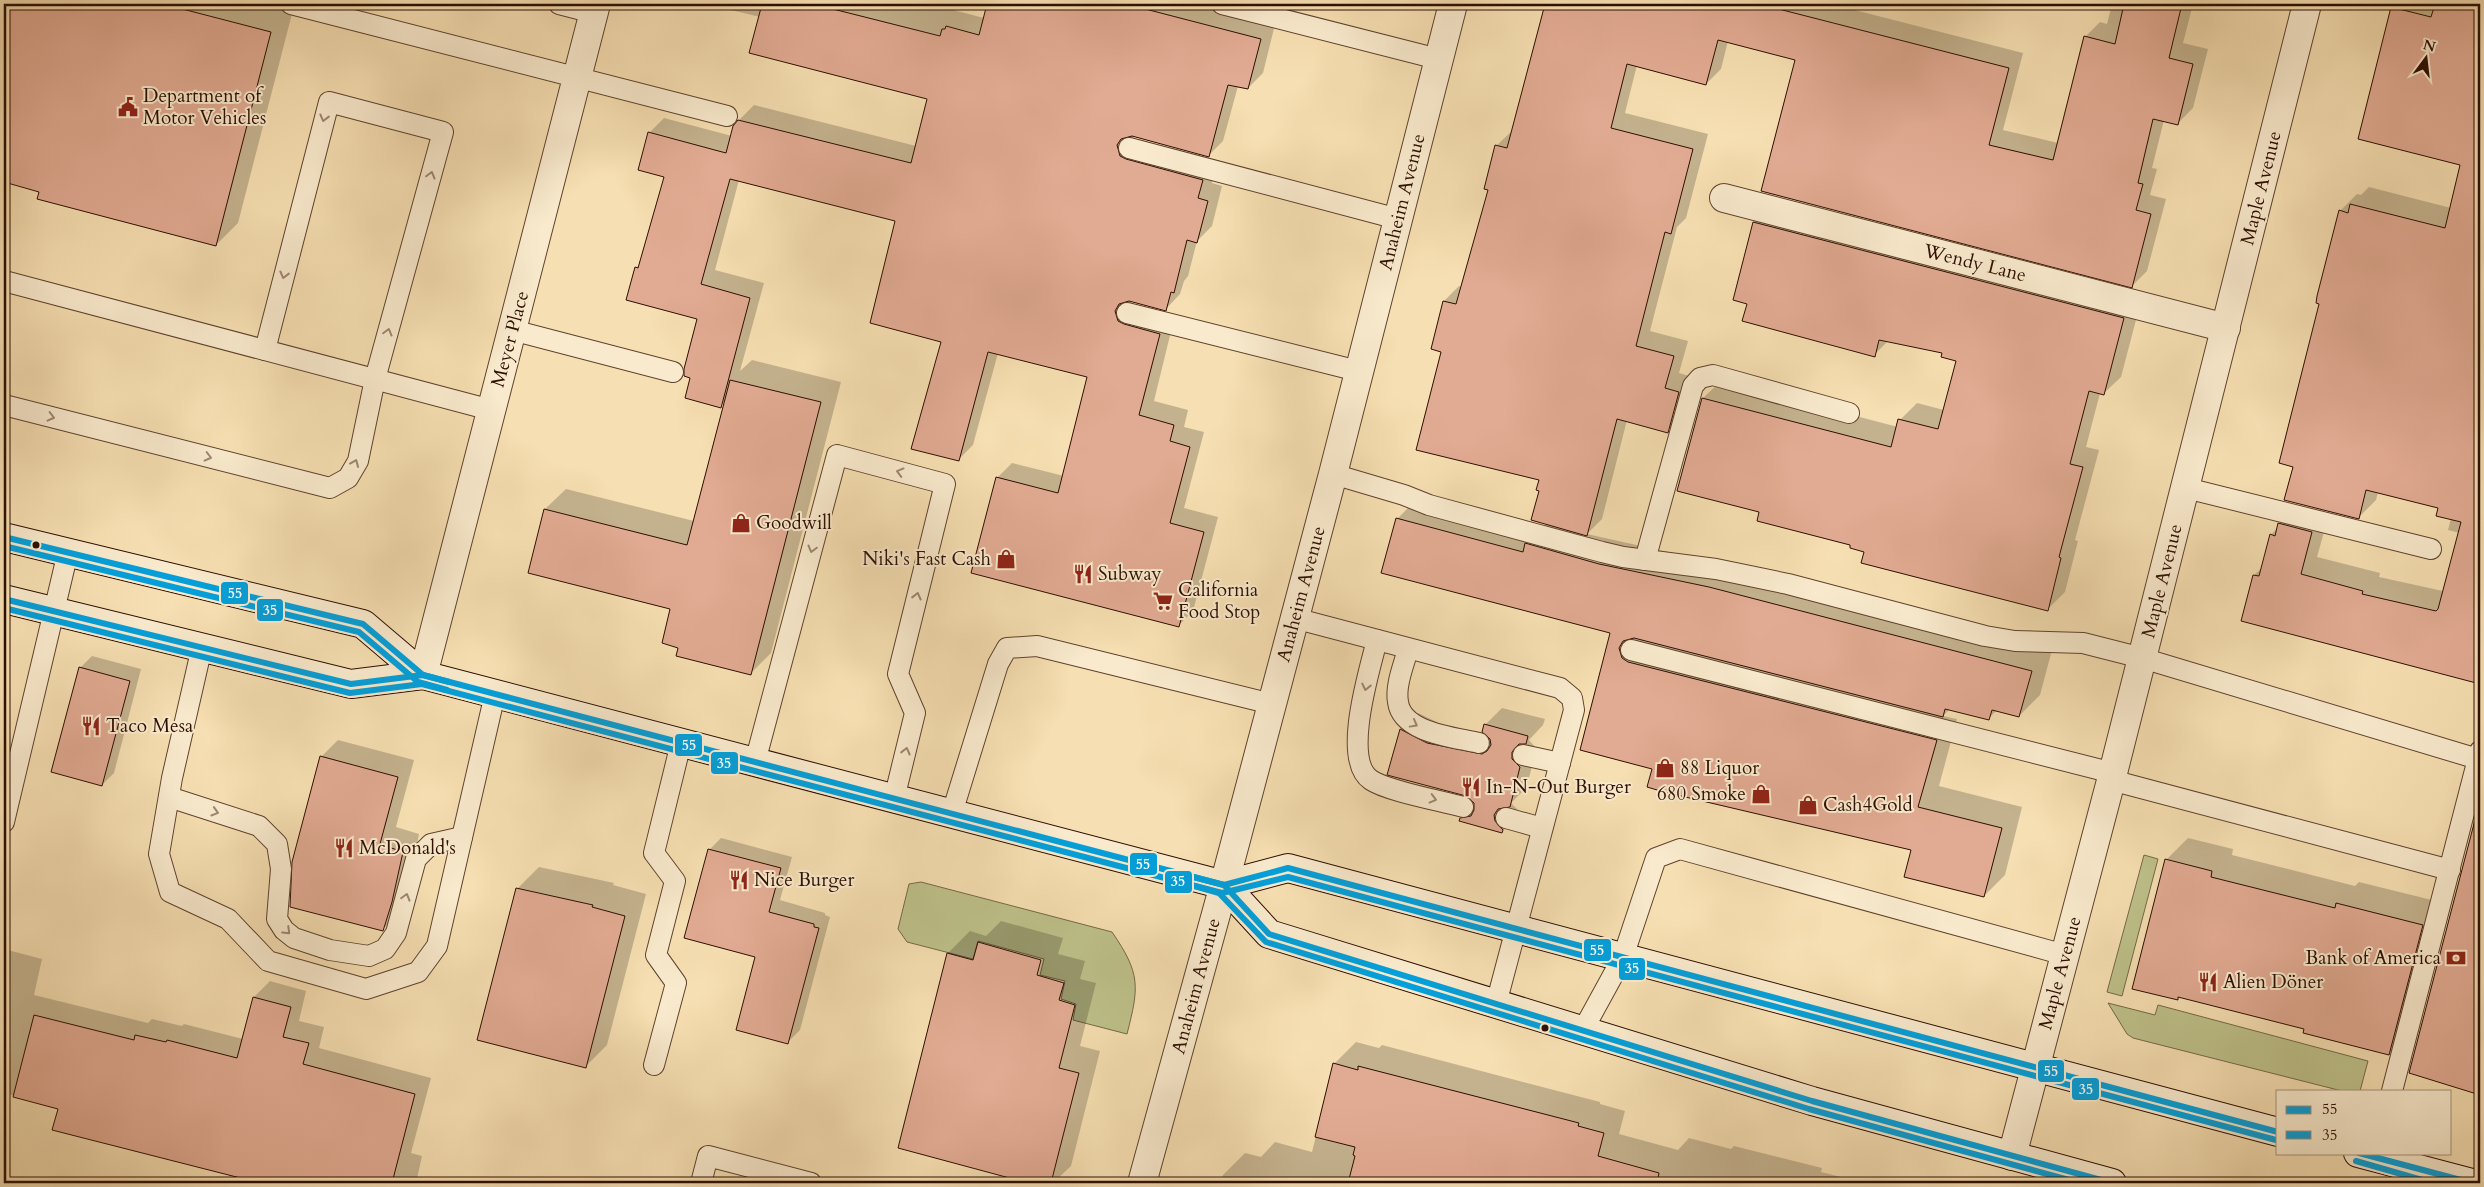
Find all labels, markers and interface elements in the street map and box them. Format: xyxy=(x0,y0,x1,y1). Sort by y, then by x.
north arrow xyxy=(2402,32,2452,82)
text: N xyxy=(2421,35,2438,57)
place label: Department of Motor Vehicles xyxy=(143,83,266,131)
public building icon: Department of Motor Vehicles xyxy=(117,96,139,118)
one-way arrow xyxy=(320,113,330,121)
street label: Maple Avenue xyxy=(2234,128,2288,248)
street label: Anaheim Avenue xyxy=(1372,131,1432,273)
one-way arrow xyxy=(426,172,436,180)
street label: Wendy Lane xyxy=(1920,237,2029,288)
one-way arrow xyxy=(280,271,290,279)
street label: Meyer Place xyxy=(485,288,535,390)
one-way arrow xyxy=(383,328,393,337)
one-way arrow xyxy=(46,411,55,421)
one-way arrow xyxy=(204,451,213,462)
one-way arrow xyxy=(349,459,360,468)
one-way arrow xyxy=(895,467,904,478)
place label: Goodwill xyxy=(756,510,832,536)
shop icon: Goodwill xyxy=(730,512,752,534)
street label: Maple Avenue xyxy=(2135,521,2189,641)
street label: Anaheim Avenue xyxy=(1270,523,1332,665)
unlabelled marker xyxy=(31,540,41,550)
one-way arrow xyxy=(807,544,817,553)
place label: Niki's Fast Cash xyxy=(862,546,992,572)
shop icon: Niki's Fast Cash xyxy=(995,548,1017,570)
place label: Subway xyxy=(1098,561,1162,587)
restaurant icon: Subway xyxy=(1072,563,1094,585)
place label: California Food Stop xyxy=(1178,577,1261,625)
line badge: 55 xyxy=(220,581,249,605)
text: 55 xyxy=(228,584,242,603)
supermarket icon: California Food Stop xyxy=(1152,590,1174,612)
one-way arrow xyxy=(911,591,922,600)
line badge: 35 xyxy=(256,598,284,622)
text: 35 xyxy=(263,601,277,620)
one-way arrow xyxy=(1361,683,1372,692)
place label: Taco Mesa xyxy=(106,713,193,739)
restaurant icon: Taco Mesa xyxy=(80,715,102,737)
one-way arrow xyxy=(1409,718,1418,728)
line badge: 55 xyxy=(674,733,703,757)
text: 55 xyxy=(682,736,696,755)
one-way arrow xyxy=(900,747,911,756)
line badge: 35 xyxy=(710,751,739,775)
text: 35 xyxy=(717,754,731,773)
place label: 88 Liquor xyxy=(1680,755,1759,781)
shop icon: 88 Liquor xyxy=(1654,757,1676,779)
place label: In-N-Out Burger xyxy=(1486,774,1631,800)
restaurant icon: In-N-Out Burger xyxy=(1460,776,1482,798)
place label: 680 Smoke xyxy=(1657,781,1746,807)
shop icon: 680 Smoke xyxy=(1750,783,1772,805)
place label: Cash4Gold xyxy=(1823,792,1913,818)
one-way arrow xyxy=(1429,793,1438,804)
shop icon: Cash4Gold xyxy=(1797,794,1819,816)
one-way arrow xyxy=(211,806,219,816)
place label: McDonald's xyxy=(359,835,456,861)
restaurant icon: McDonald's xyxy=(333,837,355,859)
line badge: 55 xyxy=(1129,852,1158,876)
text: 55 xyxy=(1136,855,1150,874)
place label: Nice Burger xyxy=(754,867,854,893)
restaurant icon: Nice Burger xyxy=(728,869,750,891)
line badge: 35 xyxy=(1164,870,1193,894)
text: 35 xyxy=(1171,872,1185,891)
one-way arrow xyxy=(400,893,410,901)
street label: Maple Avenue xyxy=(2032,913,2088,1033)
street label: Anaheim Avenue xyxy=(1165,915,1227,1057)
one-way arrow xyxy=(281,925,290,934)
line badge: 55 xyxy=(1583,938,1612,962)
text: 55 xyxy=(1590,941,1604,960)
place label: Bank of America xyxy=(2305,945,2441,971)
bank icon: Bank of America xyxy=(2445,947,2467,969)
line badge: 35 xyxy=(1618,957,1646,981)
text: 35 xyxy=(1625,959,1639,978)
place label: Alien Döner xyxy=(2223,969,2323,995)
restaurant icon: Alien Döner xyxy=(2197,971,2219,993)
unlabelled marker xyxy=(1540,1023,1550,1033)
line badge: 55 xyxy=(2037,1059,2065,1083)
text: 55 xyxy=(2044,1062,2058,1081)
line badge: 35 xyxy=(2071,1077,2100,1101)
text: 35 xyxy=(2079,1080,2093,1099)
legend xyxy=(2276,1090,2452,1154)
text: 55 xyxy=(2322,1099,2337,1119)
text: 35 xyxy=(2322,1125,2337,1145)

